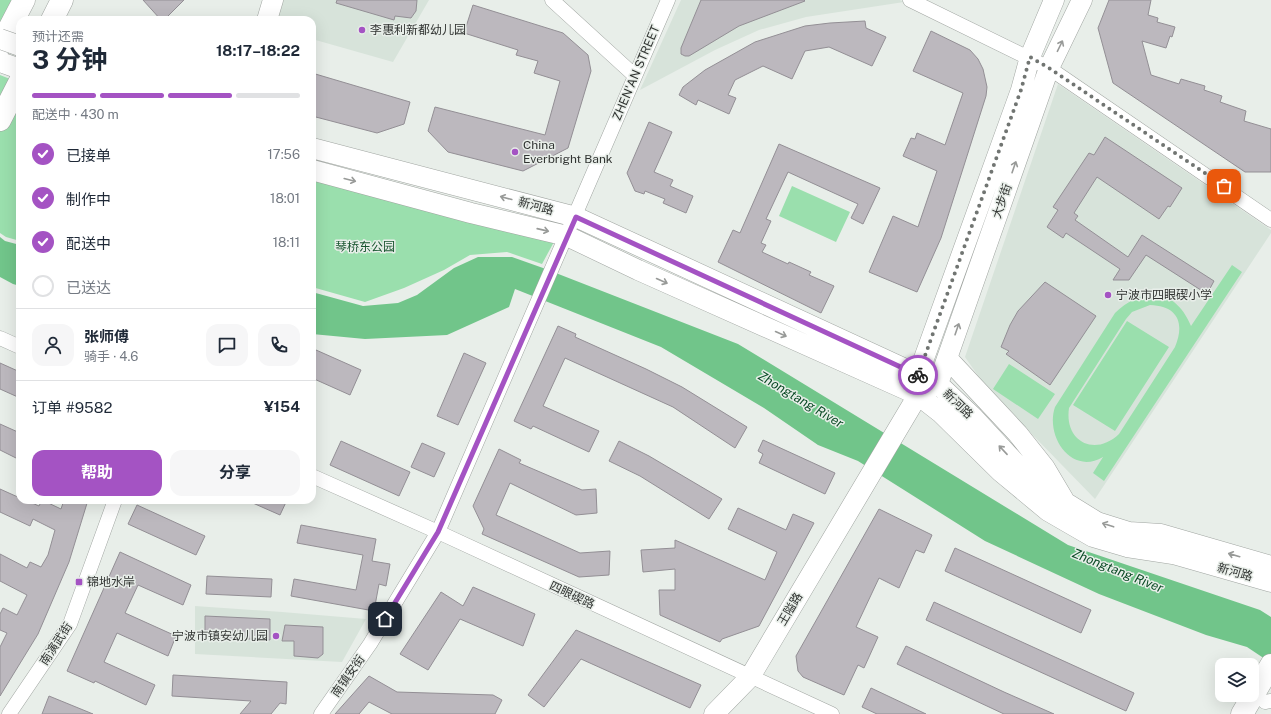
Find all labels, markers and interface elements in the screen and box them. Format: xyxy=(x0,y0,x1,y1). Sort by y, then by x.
place label: 李惠利新都幼儿园 xyxy=(370,23,466,37)
street label: ZHEN'AN STREET xyxy=(610,23,662,123)
marker: 李惠利新都幼儿园 xyxy=(357,25,367,35)
text: 预计还需 xyxy=(32,29,84,44)
one-way arrow xyxy=(1057,40,1064,52)
text: 18:17–18:22 xyxy=(216,42,300,59)
text: 3 分钟 xyxy=(32,44,107,75)
text: 配送中 · 430 m xyxy=(32,107,119,122)
place label: China Everbright Bank xyxy=(523,138,613,166)
icon: check xyxy=(32,143,54,165)
text: 已接单 xyxy=(66,147,111,164)
text: 17:56 xyxy=(268,147,300,162)
marker: China Everbright Bank xyxy=(510,147,520,157)
one-way arrow xyxy=(1011,162,1019,174)
pin xyxy=(1207,169,1241,203)
icon: bag xyxy=(1213,175,1235,197)
one-way arrow xyxy=(343,176,356,184)
street label: 大步街 xyxy=(990,182,1014,220)
icon: check xyxy=(32,187,54,209)
text: 制作中 xyxy=(66,191,111,208)
text: 18:01 xyxy=(270,191,300,206)
one-way arrow xyxy=(500,194,513,202)
street label: 新河路 xyxy=(517,195,555,217)
one-way arrow xyxy=(537,227,550,234)
icon: check xyxy=(32,231,54,253)
text: 配送中 xyxy=(66,235,111,252)
text: 18:11 xyxy=(273,235,300,250)
park label: 琴桥东公园 xyxy=(335,240,395,254)
one-way arrow xyxy=(656,278,668,285)
text: 已送达 xyxy=(66,279,111,296)
place label: 宁波市四眼碶小学 xyxy=(1116,288,1212,302)
marker: 宁波市四眼碶小学 xyxy=(1103,290,1113,300)
button: person xyxy=(32,324,74,366)
button: chat xyxy=(206,324,248,366)
button: phone xyxy=(258,324,300,366)
one-way arrow xyxy=(954,324,962,336)
text: 张师傅 xyxy=(84,328,129,345)
one-way arrow xyxy=(775,331,787,338)
text: 骑手 · 4.6 xyxy=(84,349,138,364)
courier xyxy=(898,355,938,395)
icon: bike xyxy=(907,364,929,386)
water label: Zhongtang River xyxy=(755,368,846,431)
street label: 新河路 xyxy=(940,386,976,422)
text: ¥154 xyxy=(264,398,300,415)
text: 订单 #9582 xyxy=(32,399,112,416)
one-way arrow xyxy=(998,445,1008,455)
button: 帮助 xyxy=(32,450,162,496)
button: 分享 xyxy=(170,450,300,496)
one-way arrow xyxy=(1101,521,1114,528)
water label: Zhongtang River xyxy=(1070,545,1166,596)
one-way arrow xyxy=(1227,551,1240,558)
street label: 新河路 xyxy=(1216,560,1254,584)
place label: 锦地水岸 xyxy=(87,575,135,589)
marker: 锦地水岸 xyxy=(74,577,84,587)
street label: 四眼碶路 xyxy=(547,579,597,611)
street label: 王隘路 xyxy=(775,590,805,628)
pin xyxy=(368,602,402,636)
icon: home xyxy=(374,608,396,630)
street label: 南演武街 xyxy=(37,620,75,668)
place label: 宁波市镇安幼儿园 xyxy=(172,629,268,643)
marker: 宁波市镇安幼儿园 xyxy=(271,631,281,641)
street label: 南镇安街 xyxy=(328,652,368,700)
map controls xyxy=(1215,658,1259,702)
button: layers xyxy=(1215,658,1259,702)

